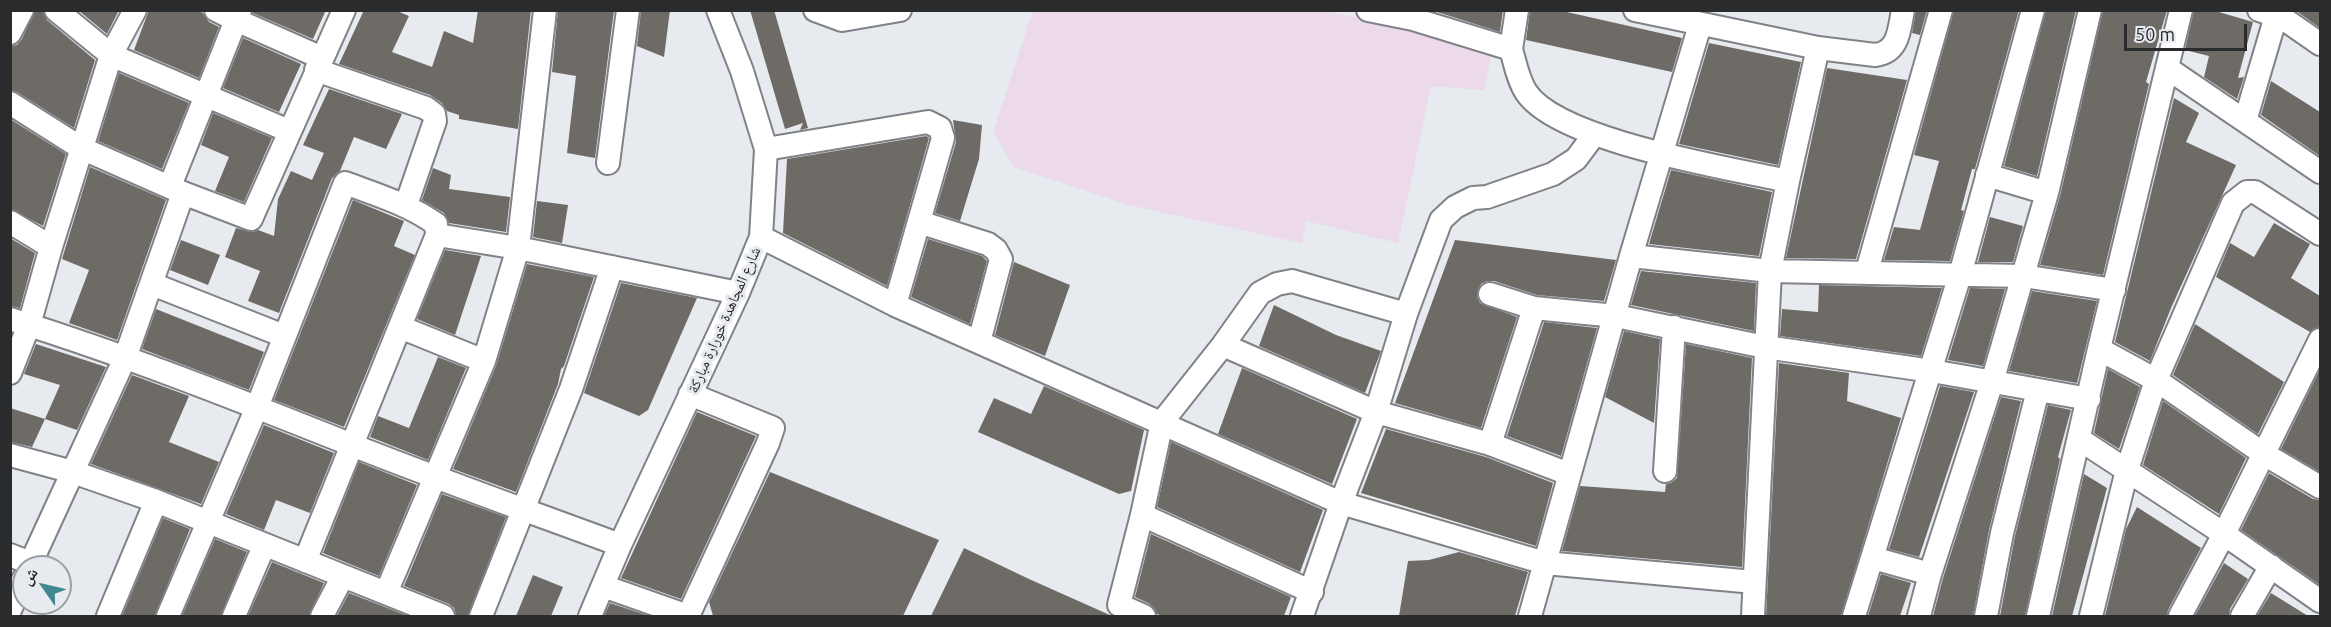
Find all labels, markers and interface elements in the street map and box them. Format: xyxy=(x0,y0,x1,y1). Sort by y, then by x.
scale bar xyxy=(2127,12,2250,50)
text: 50 m xyxy=(2135,24,2175,44)
street label: شارع المجاهدة خورارة مباركة xyxy=(684,244,764,396)
north arrow xyxy=(12,555,72,615)
text: ش xyxy=(17,564,41,588)

